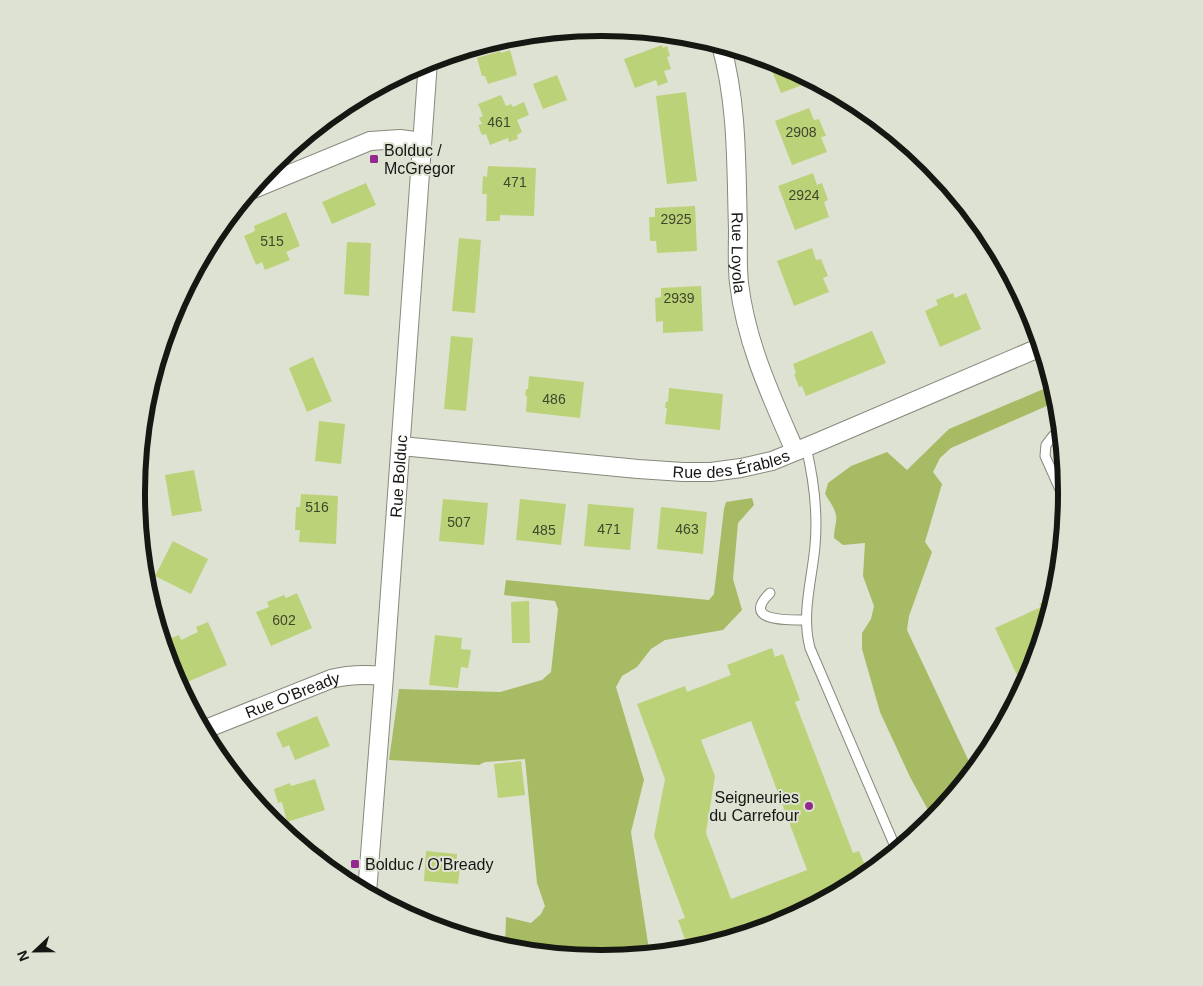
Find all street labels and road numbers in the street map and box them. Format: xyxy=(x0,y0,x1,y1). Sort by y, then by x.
street label: Rue Loyola xyxy=(729,212,749,294)
street label: Rue Bolduc xyxy=(387,434,410,518)
street label: Rue des Érables xyxy=(672,446,792,481)
street label: Rue O'Bready xyxy=(243,669,341,721)

